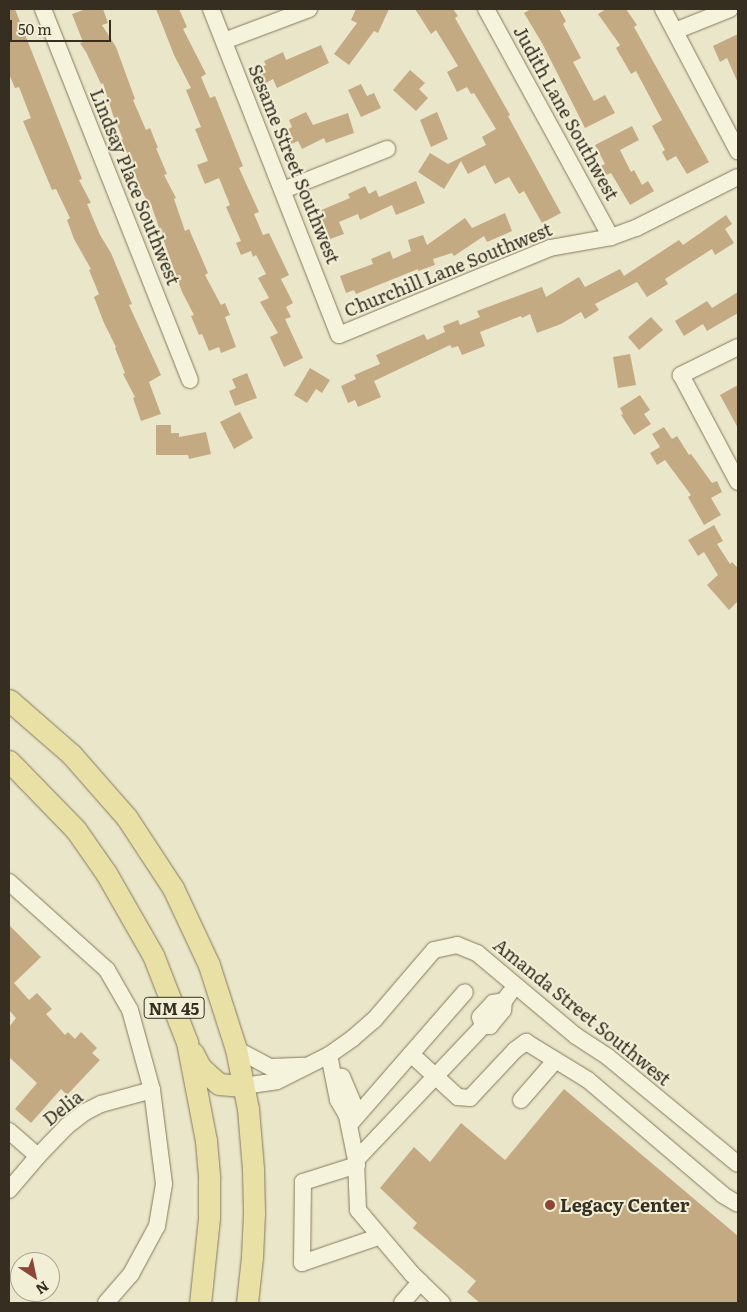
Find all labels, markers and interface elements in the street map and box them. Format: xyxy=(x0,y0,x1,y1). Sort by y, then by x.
scale bar xyxy=(12,10,114,42)
text: 50 m xyxy=(18,17,52,40)
street label: Judith Lane Southwest xyxy=(509,22,623,204)
street label: Sesame Street Southwest xyxy=(244,61,344,267)
street label: Lindsay Place Southwest xyxy=(86,86,184,288)
street label: Churchill Lane Southwest xyxy=(341,218,555,322)
street label: Amanda Street Southwest xyxy=(489,934,675,1090)
road number: NM 45 xyxy=(143,994,205,1021)
street label: Delia xyxy=(39,1086,87,1130)
place label: Legacy Center xyxy=(560,1194,689,1216)
marker: Legacy Center xyxy=(544,1199,556,1211)
north arrow xyxy=(10,1252,60,1302)
text: N xyxy=(32,1277,53,1300)

